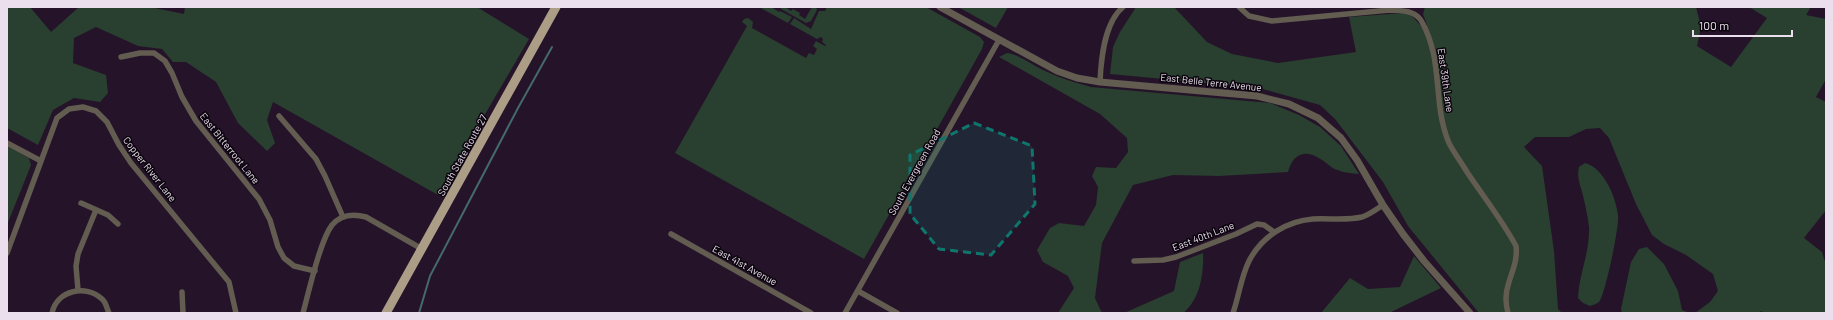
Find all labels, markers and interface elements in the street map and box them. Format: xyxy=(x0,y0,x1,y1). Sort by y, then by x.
scale bar xyxy=(1693,12,1792,38)
text: 100 m xyxy=(1699,18,1729,32)
street label: East 39th Lane xyxy=(1436,47,1456,113)
street label: East Belle Terre Avenue xyxy=(1160,71,1262,93)
street label: East Bitterroot Lane xyxy=(198,110,262,186)
street label: South State Route 27 xyxy=(435,112,489,198)
street label: South Evergreen Road xyxy=(885,127,943,217)
street label: Copper River Lane xyxy=(121,134,179,204)
street label: East 40th Lane xyxy=(1170,219,1236,253)
street label: East 41st Avenue xyxy=(711,242,779,288)

